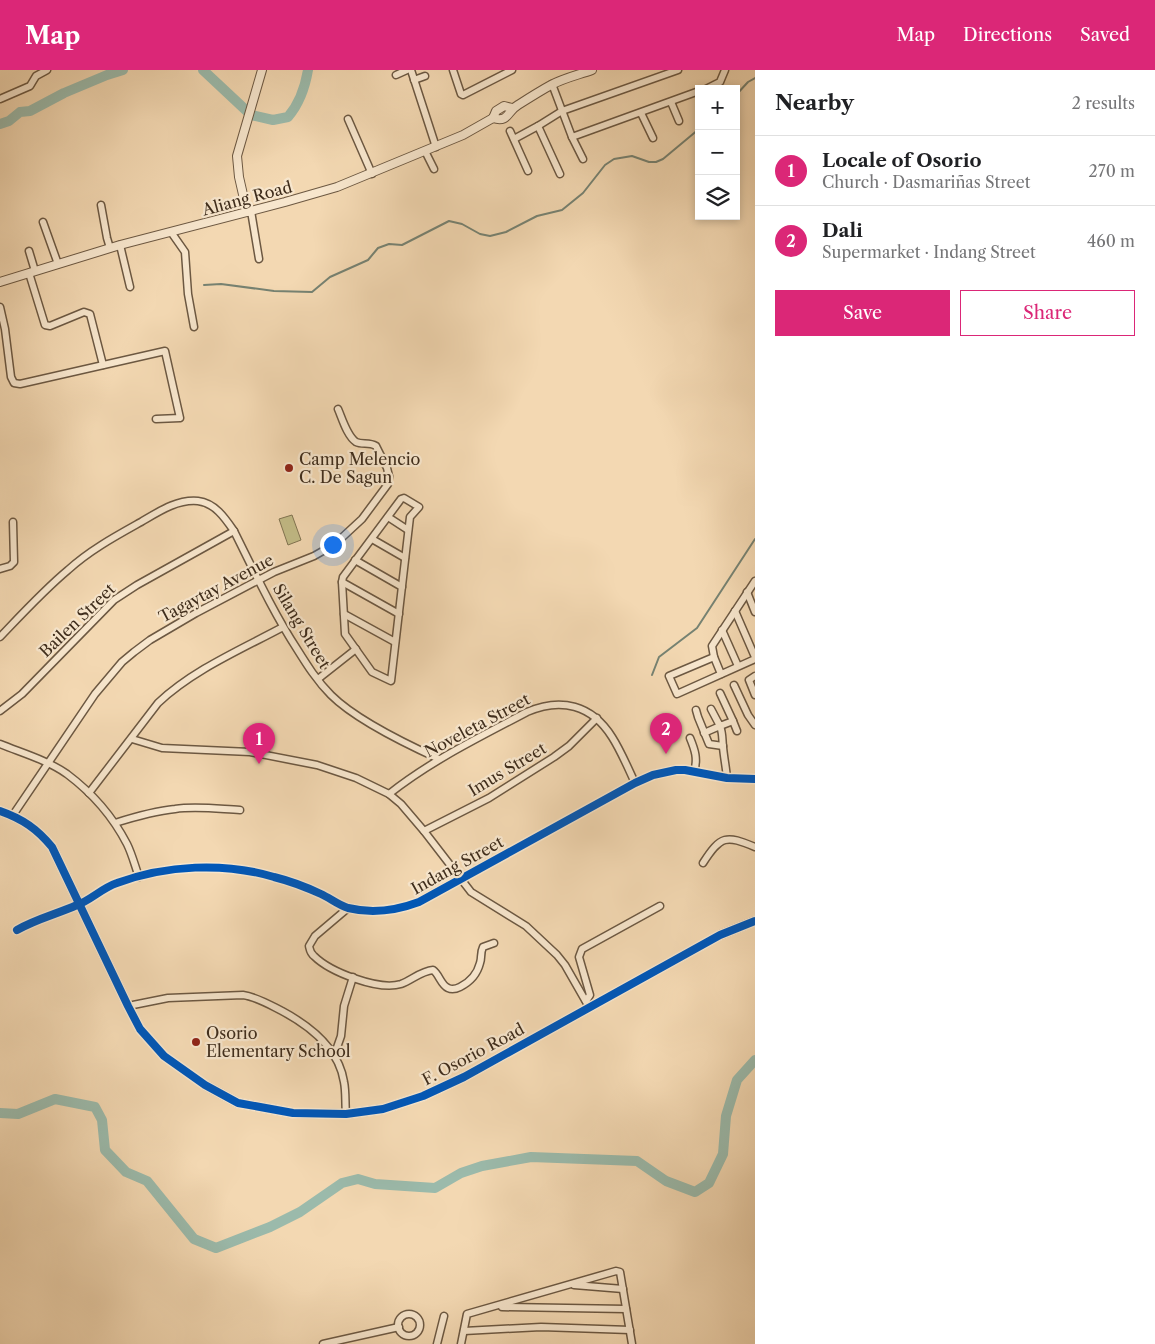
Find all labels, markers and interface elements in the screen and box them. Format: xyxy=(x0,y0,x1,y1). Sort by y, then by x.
text: Map xyxy=(25,21,80,50)
text: Map xyxy=(896,24,935,46)
text: Directions xyxy=(963,24,1052,46)
text: Saved xyxy=(1080,24,1130,46)
map controls xyxy=(695,85,740,220)
button: + xyxy=(695,85,740,130)
text: Nearby xyxy=(775,90,854,115)
text: 2 results xyxy=(1072,93,1135,113)
button: − xyxy=(695,130,740,175)
text: Locale of Osorio xyxy=(822,149,982,172)
text: 1 xyxy=(787,161,795,181)
text: 270 m xyxy=(1089,161,1135,181)
text: Church · Dasmariñas Street xyxy=(822,172,1030,192)
button: layers xyxy=(695,175,740,220)
street label: Aliang Road xyxy=(199,176,294,220)
text: Dali xyxy=(822,219,863,242)
text: 2 xyxy=(786,231,796,251)
text: 460 m xyxy=(1087,231,1135,251)
text: Supermarket · Indang Street xyxy=(822,242,1036,262)
button: Save xyxy=(775,290,950,336)
button: Share xyxy=(960,290,1135,336)
place label: Camp Melencio C. De Sagun xyxy=(299,449,421,487)
marker: Camp Melencio C. De Sagun xyxy=(283,462,295,474)
your location xyxy=(320,532,346,558)
street label: Tagaytay Avenue xyxy=(155,549,277,627)
street label: Bailen Street xyxy=(35,579,119,661)
street label: Silang Street xyxy=(269,580,335,672)
street label: Noveleta Street xyxy=(421,689,533,761)
pin: 2 xyxy=(650,713,682,754)
pin: 1 xyxy=(243,723,275,764)
street label: Imus Street xyxy=(464,738,550,800)
street label: Indang Street xyxy=(407,831,507,899)
street label: F. Osorio Road xyxy=(418,1019,528,1089)
place label: Osorio Elementary School xyxy=(206,1023,351,1061)
marker: Osorio Elementary School xyxy=(190,1036,202,1048)

